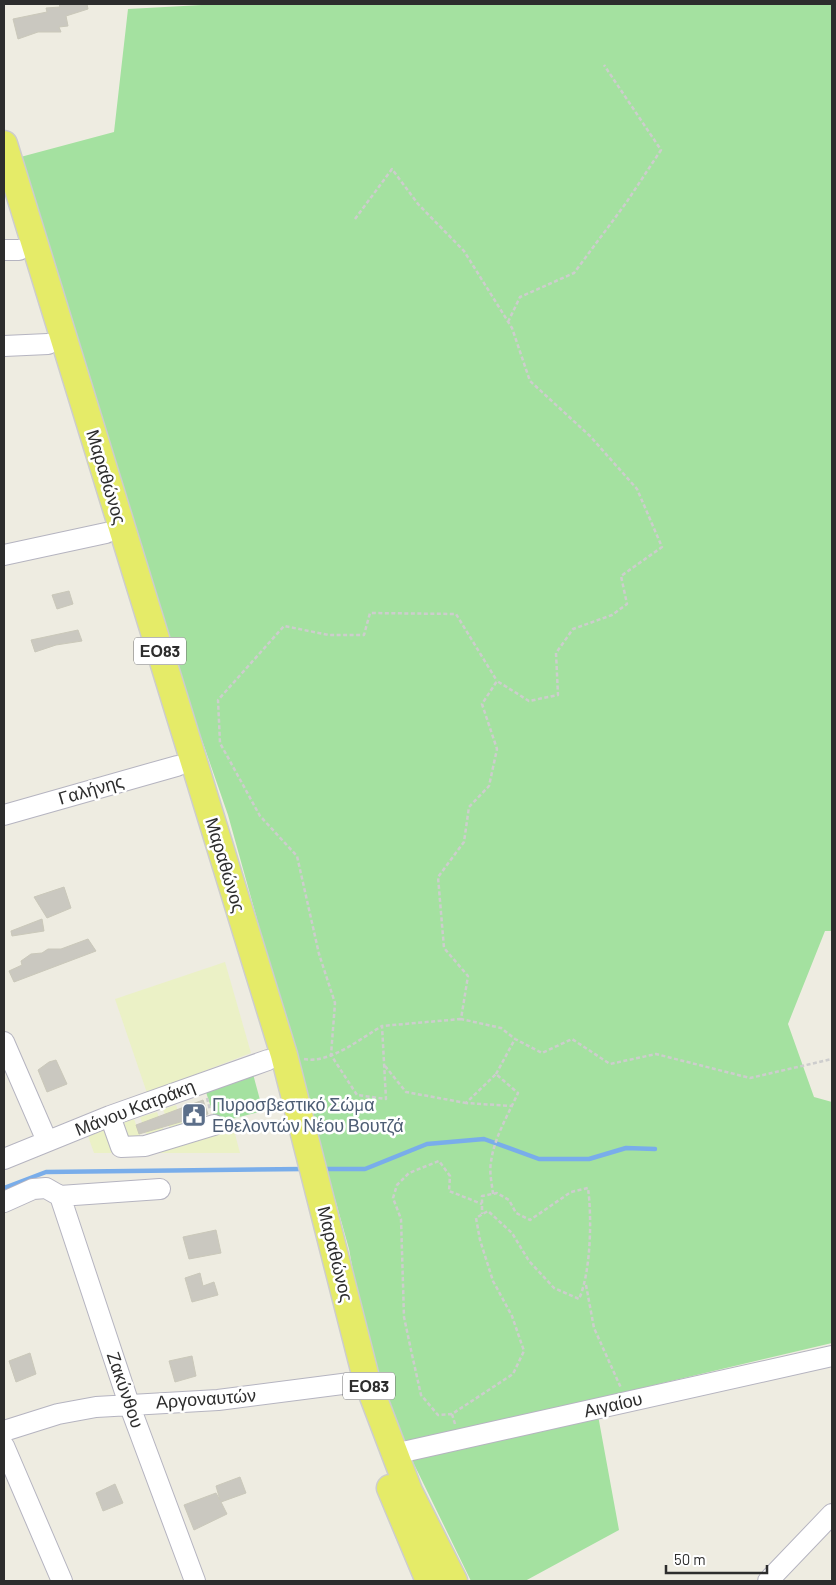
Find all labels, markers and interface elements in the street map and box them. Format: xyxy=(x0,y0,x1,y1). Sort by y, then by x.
street label: Μαραθώνος xyxy=(82,427,132,527)
road number: ΕΟ83 xyxy=(134,637,186,664)
street label: Γαλήνης xyxy=(55,769,126,809)
street label: Μαραθώνος xyxy=(201,815,251,915)
street label: Μάνου Κατράκη xyxy=(71,1074,198,1140)
place label: Πυροσβεστικό Σώμα Εθελοντών Νέου Βουτζά xyxy=(212,1093,404,1136)
public building icon: Πυροσβεστικό Σώμα Εθελοντών Νέου Βουτζά xyxy=(181,1102,207,1128)
street label: Μαραθώνος xyxy=(313,1204,359,1304)
street label: Ζακύνθου xyxy=(103,1349,149,1431)
road number: ΕΟ83 xyxy=(343,1372,395,1400)
street label: Αργοναυτών xyxy=(155,1384,257,1412)
street label: Αιγαίου xyxy=(581,1387,644,1421)
scale bar xyxy=(666,1542,767,1574)
text: 50 m xyxy=(674,1550,706,1568)

